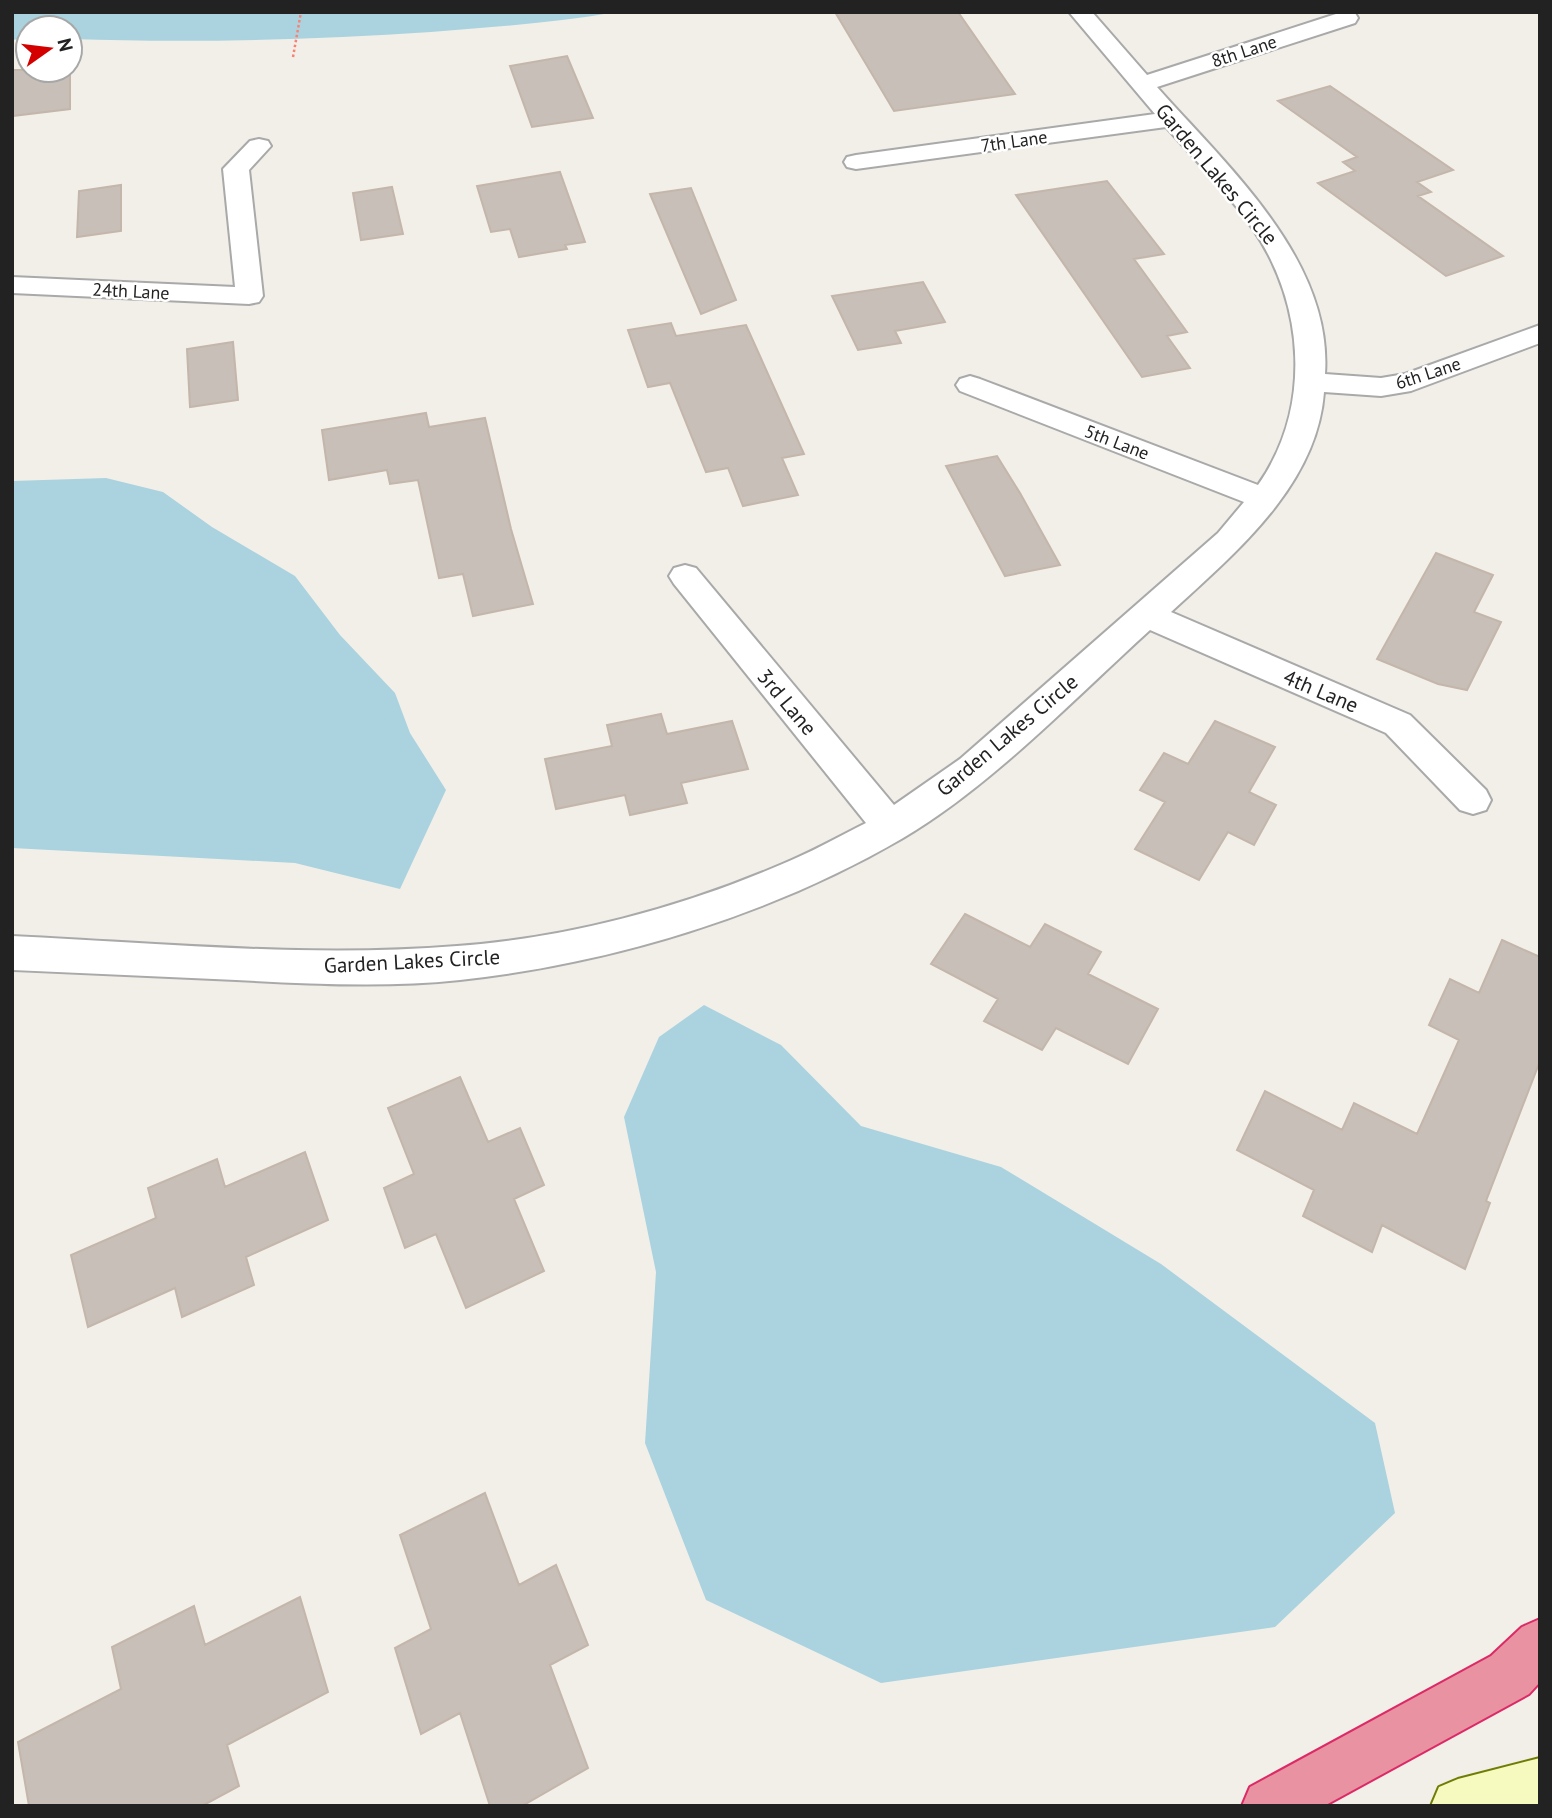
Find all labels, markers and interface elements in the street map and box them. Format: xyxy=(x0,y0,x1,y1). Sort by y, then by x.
north arrow xyxy=(14,14,84,84)
street label: 8th Lane xyxy=(1208,30,1280,72)
text: N xyxy=(52,36,79,54)
street label: Garden Lakes Circle xyxy=(1150,98,1284,250)
street label: 7th Lane xyxy=(979,125,1049,157)
street label: 24th Lane xyxy=(92,277,170,305)
street label: 6th Lane xyxy=(1392,352,1464,394)
street label: 5th Lane xyxy=(1081,419,1153,465)
street label: 3rd Lane xyxy=(751,663,823,741)
street label: 4th Lane xyxy=(1280,663,1362,719)
street label: Garden Lakes Circle xyxy=(931,668,1083,802)
street label: Garden Lakes Circle xyxy=(323,943,501,979)

